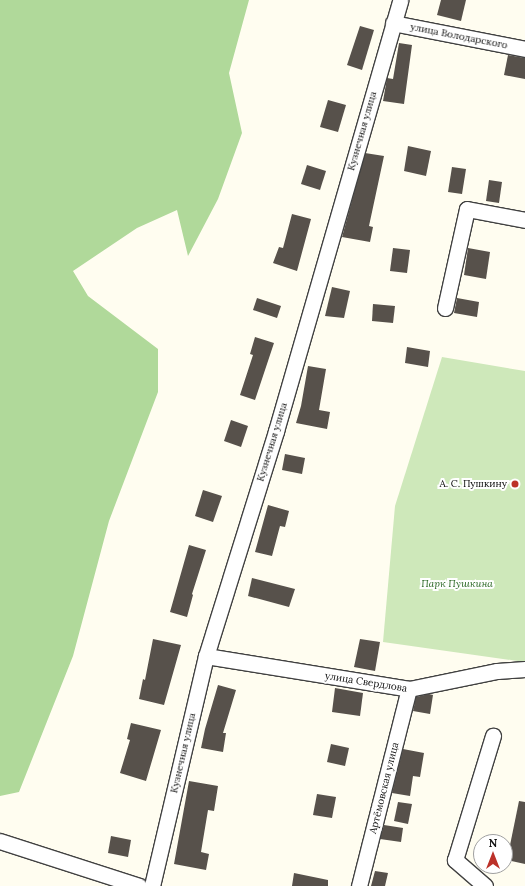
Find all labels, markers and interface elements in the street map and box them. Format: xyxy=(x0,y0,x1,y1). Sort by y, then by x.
street label: улица Володарского xyxy=(409,21,509,51)
street label: Кузнечная улица xyxy=(345,90,379,172)
street label: Кузнечная улица xyxy=(254,401,290,483)
place label: А. С. Пушкину xyxy=(439,478,507,490)
marker: А. С. Пушкину xyxy=(510,479,520,489)
park label: Парк Пушкина xyxy=(421,578,493,590)
street label: улица Свердлова xyxy=(324,670,408,694)
street label: Кузнечная улица xyxy=(168,712,198,794)
street label: Артёмовская улица xyxy=(367,741,401,835)
north arrow xyxy=(473,834,513,874)
text: N xyxy=(489,836,497,850)

